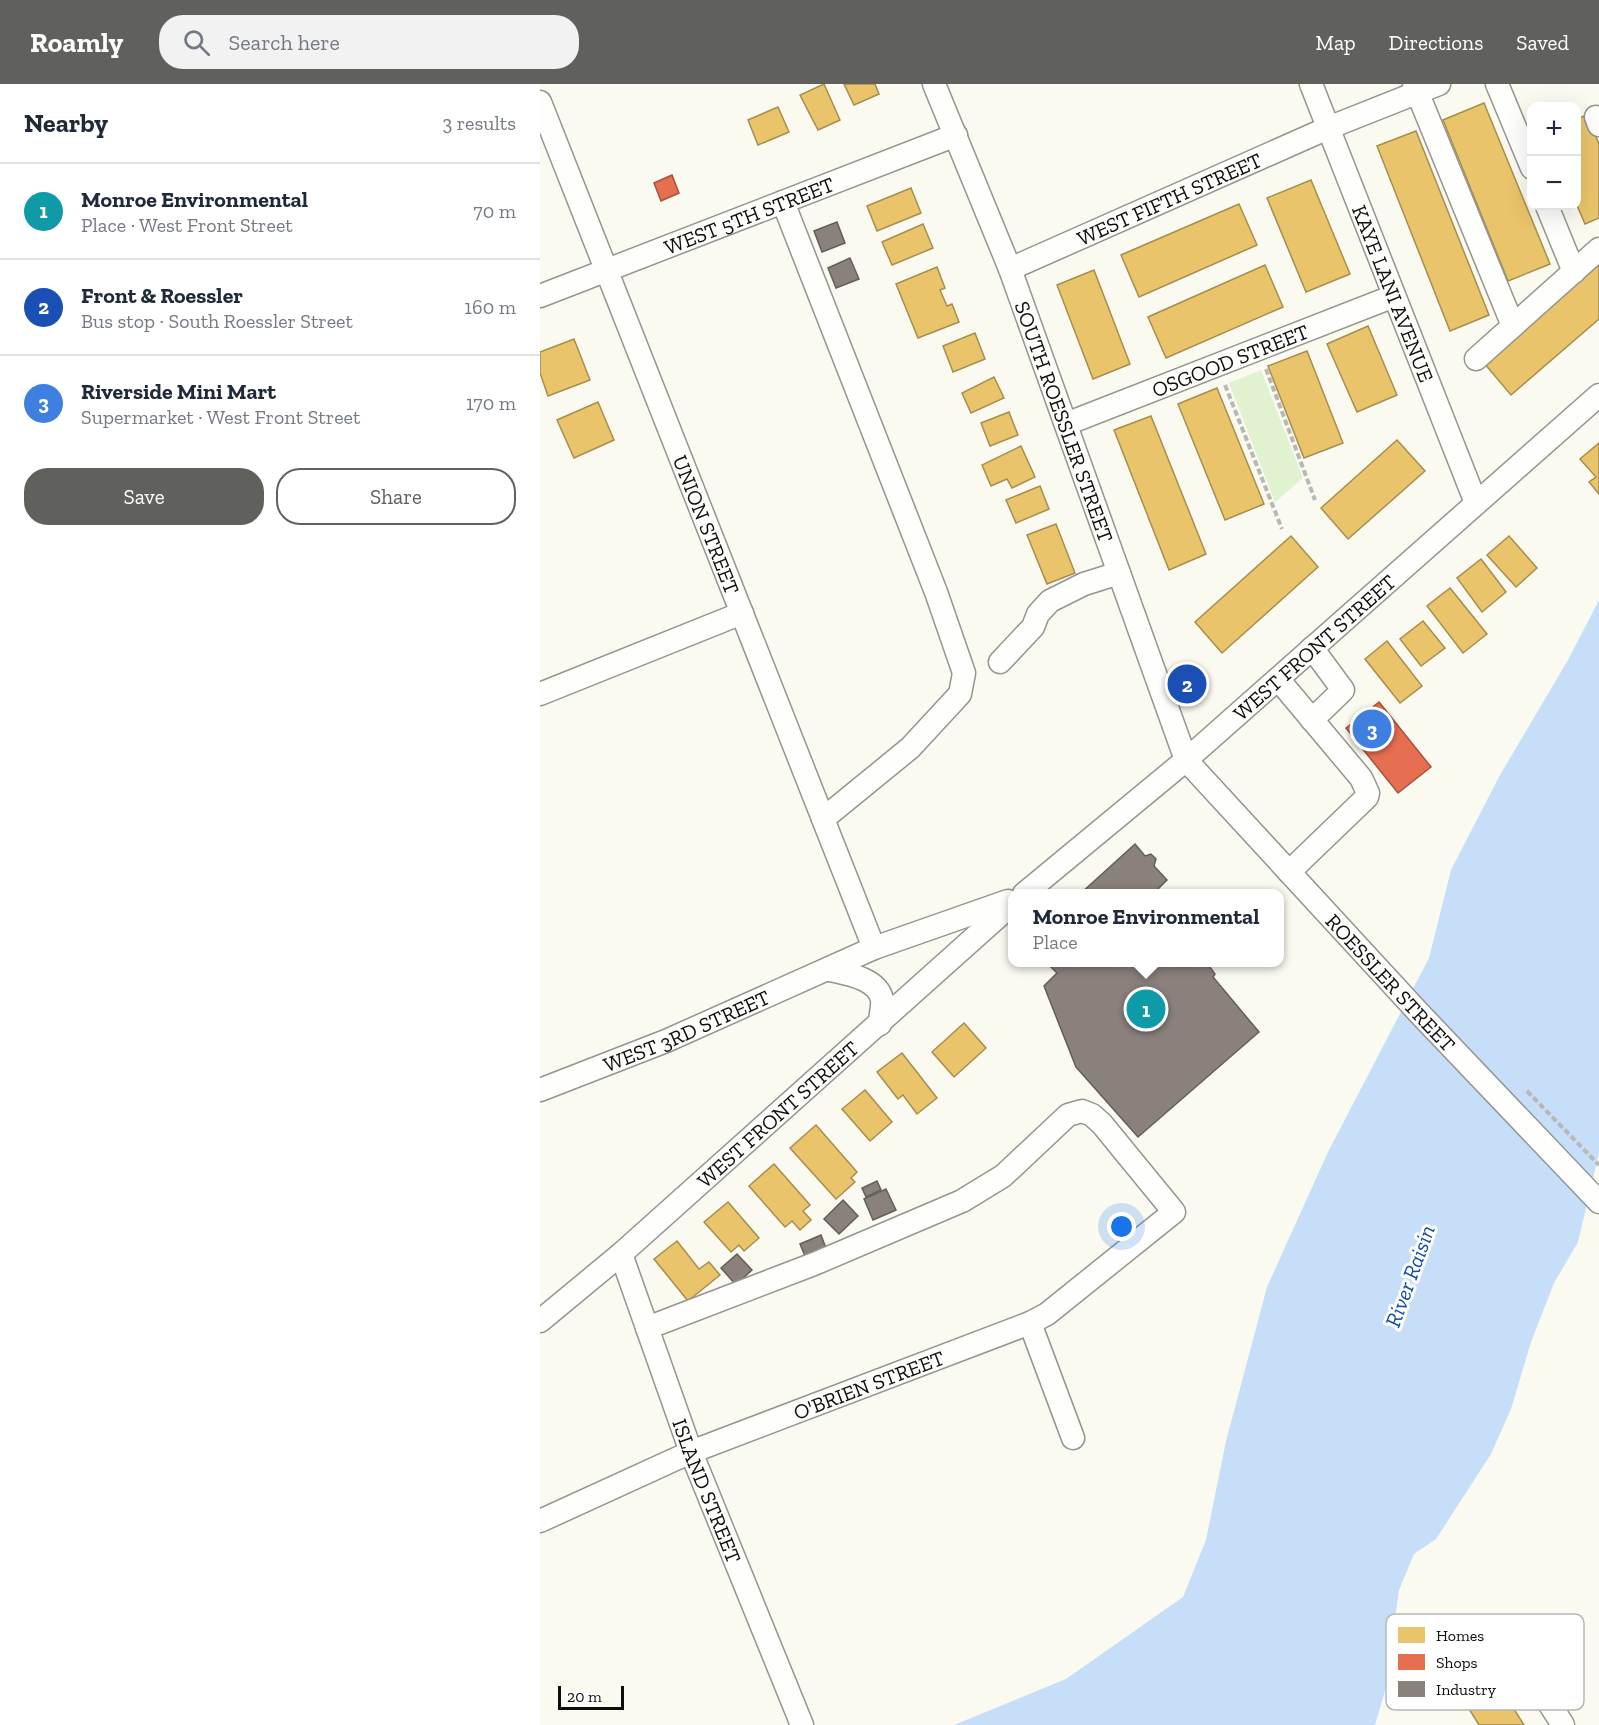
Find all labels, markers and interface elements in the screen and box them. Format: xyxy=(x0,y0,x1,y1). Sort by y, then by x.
search box xyxy=(159,15,579,69)
text: Roamly xyxy=(30,26,123,59)
icon: search xyxy=(180,26,213,59)
text: Search here xyxy=(228,29,340,56)
text: Map xyxy=(1316,30,1356,55)
text: Directions xyxy=(1389,30,1483,55)
text: Saved xyxy=(1516,30,1569,55)
map controls xyxy=(1527,102,1581,210)
button: + xyxy=(1527,102,1581,156)
text: Nearby xyxy=(24,107,108,139)
text: 3 results xyxy=(442,111,516,135)
street label: WEST FIFTH STREET xyxy=(1073,147,1265,250)
button: − xyxy=(1527,156,1581,210)
street label: WEST 5TH STREET xyxy=(660,171,837,259)
text: Monroe Environmental xyxy=(81,186,308,213)
text: 1 xyxy=(39,199,48,223)
text: 70 m xyxy=(473,199,516,223)
street label: KAYE LANI AVENUE xyxy=(1347,201,1440,385)
text: Place · West Front Street xyxy=(81,213,293,237)
text: Front & Roessler xyxy=(81,282,243,309)
text: 2 xyxy=(38,295,49,319)
text: 160 m xyxy=(464,295,516,319)
street label: SOUTH ROESSLER STREET xyxy=(1010,298,1119,545)
text: Bus stop · South Roessler Street xyxy=(81,309,353,333)
street label: OSGOOD STREET xyxy=(1148,318,1312,402)
text: Riverside Mini Mart xyxy=(81,378,276,405)
text: 3 xyxy=(38,391,49,415)
text: 170 m xyxy=(466,391,516,415)
text: Supermarket · West Front Street xyxy=(81,405,360,429)
street label: UNION STREET xyxy=(668,451,745,597)
button: Save xyxy=(24,468,264,525)
button: Share xyxy=(276,468,516,525)
street label: WEST FRONT STREET xyxy=(1228,569,1400,725)
pin: 2 xyxy=(1168,662,1206,706)
pin: 3 xyxy=(1352,706,1392,752)
popup xyxy=(1008,889,1284,967)
text: Monroe Environmental xyxy=(1032,903,1260,930)
street label: ROESSLER STREET xyxy=(1321,908,1461,1056)
text: Place xyxy=(1032,930,1078,954)
street label: WEST 3RD STREET xyxy=(600,984,773,1077)
pin: 1 xyxy=(1126,986,1166,1032)
street label: WEST FRONT STREET xyxy=(692,1035,863,1193)
your location xyxy=(1107,1212,1136,1241)
water label: River Raisin xyxy=(1379,1221,1441,1331)
street label: O'BRIEN STREET xyxy=(790,1344,947,1424)
street label: ISLAND STREET xyxy=(668,1415,747,1567)
legend xyxy=(1386,1614,1584,1710)
text: Homes xyxy=(1436,1626,1484,1645)
text: Shops xyxy=(1436,1653,1478,1672)
text: Industry xyxy=(1436,1680,1497,1699)
scale bar xyxy=(558,1683,624,1710)
text: 20 m xyxy=(567,1687,602,1706)

